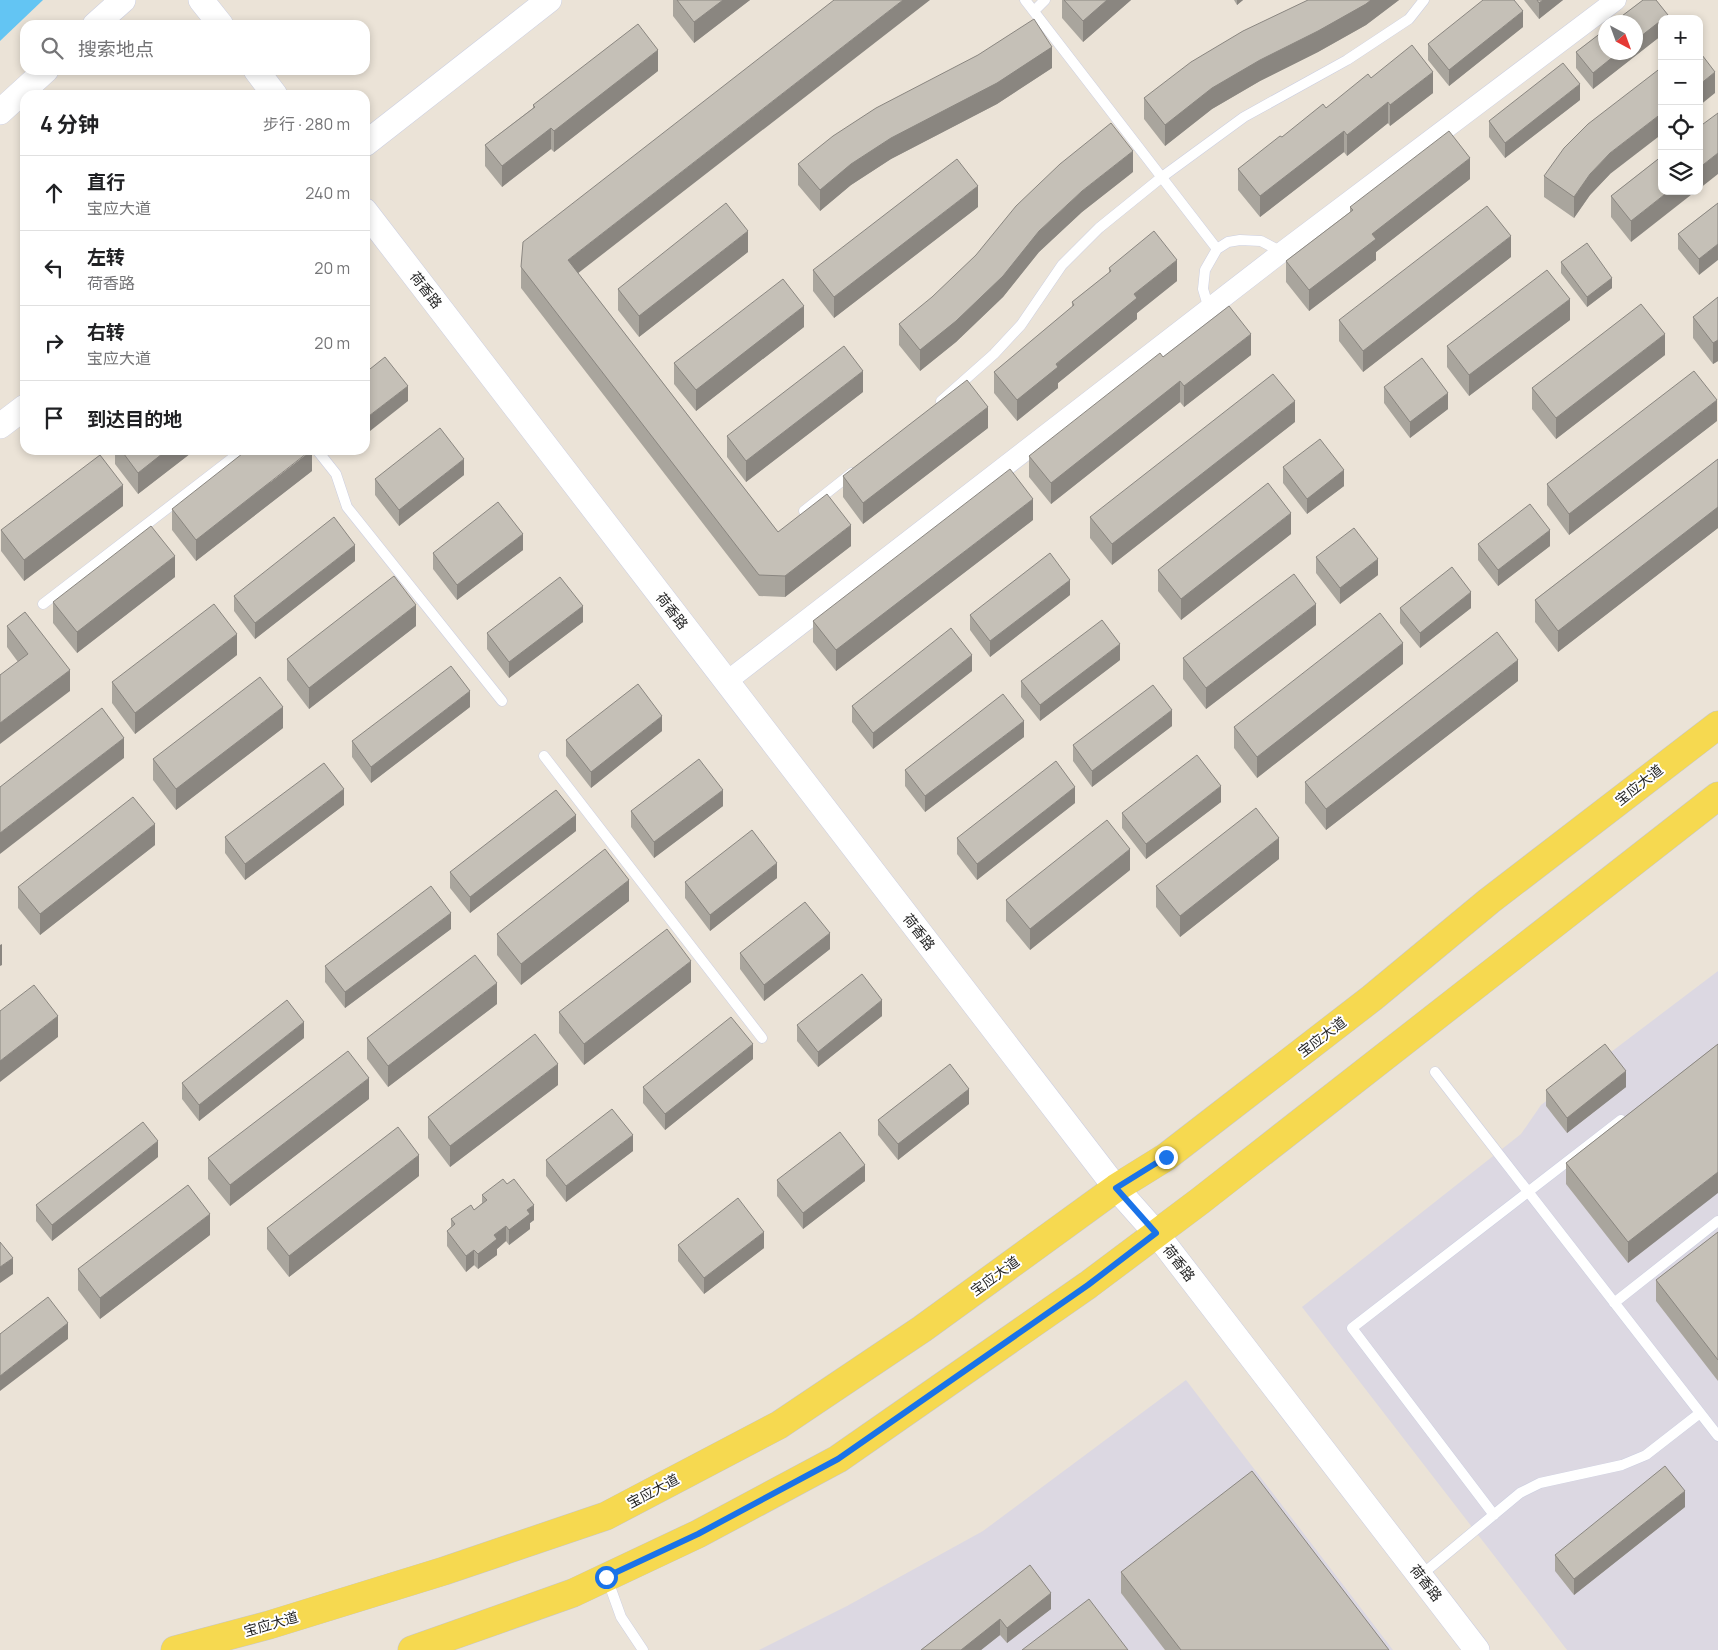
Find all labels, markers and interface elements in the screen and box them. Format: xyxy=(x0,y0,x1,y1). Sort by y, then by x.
north arrow xyxy=(1598,15,1643,60)
map controls xyxy=(1658,15,1703,195)
button: + xyxy=(1658,15,1703,60)
search box xyxy=(20,20,370,75)
icon: search xyxy=(38,34,66,62)
text: 搜索地点 xyxy=(78,36,154,62)
button: − xyxy=(1658,60,1703,105)
button: locate xyxy=(1658,105,1703,150)
text: 4 分钟 xyxy=(40,110,99,138)
text: 步行 · 280 m xyxy=(263,113,350,135)
button: layers xyxy=(1658,150,1703,195)
text: 直行 xyxy=(87,169,125,195)
icon: ahead xyxy=(40,179,68,207)
text: 240 m xyxy=(305,182,350,204)
text: 宝应大道 xyxy=(87,197,151,219)
text: 左转 xyxy=(87,244,125,270)
icon: left xyxy=(40,254,68,282)
text: 20 m xyxy=(314,257,350,279)
street label: 荷香路 xyxy=(406,267,447,312)
text: 荷香路 xyxy=(87,272,135,294)
text: 右转 xyxy=(87,319,125,345)
icon: right xyxy=(40,329,68,357)
text: 20 m xyxy=(314,332,350,354)
text: 宝应大道 xyxy=(87,347,151,369)
icon: arrive xyxy=(40,404,68,432)
text: 到达目的地 xyxy=(87,406,182,432)
street label: 荷香路 xyxy=(652,588,693,633)
street label: 宝应大道 xyxy=(1611,760,1667,809)
street label: 荷香路 xyxy=(899,909,940,954)
street label: 宝应大道 xyxy=(1294,1012,1350,1061)
route end xyxy=(1155,1146,1178,1169)
street label: 荷香路 xyxy=(1159,1240,1200,1285)
street label: 宝应大道 xyxy=(966,1251,1023,1300)
street label: 宝应大道 xyxy=(624,1469,682,1512)
street label: 荷香路 xyxy=(1406,1560,1447,1605)
route start xyxy=(595,1566,618,1589)
street label: 宝应大道 xyxy=(241,1607,300,1640)

